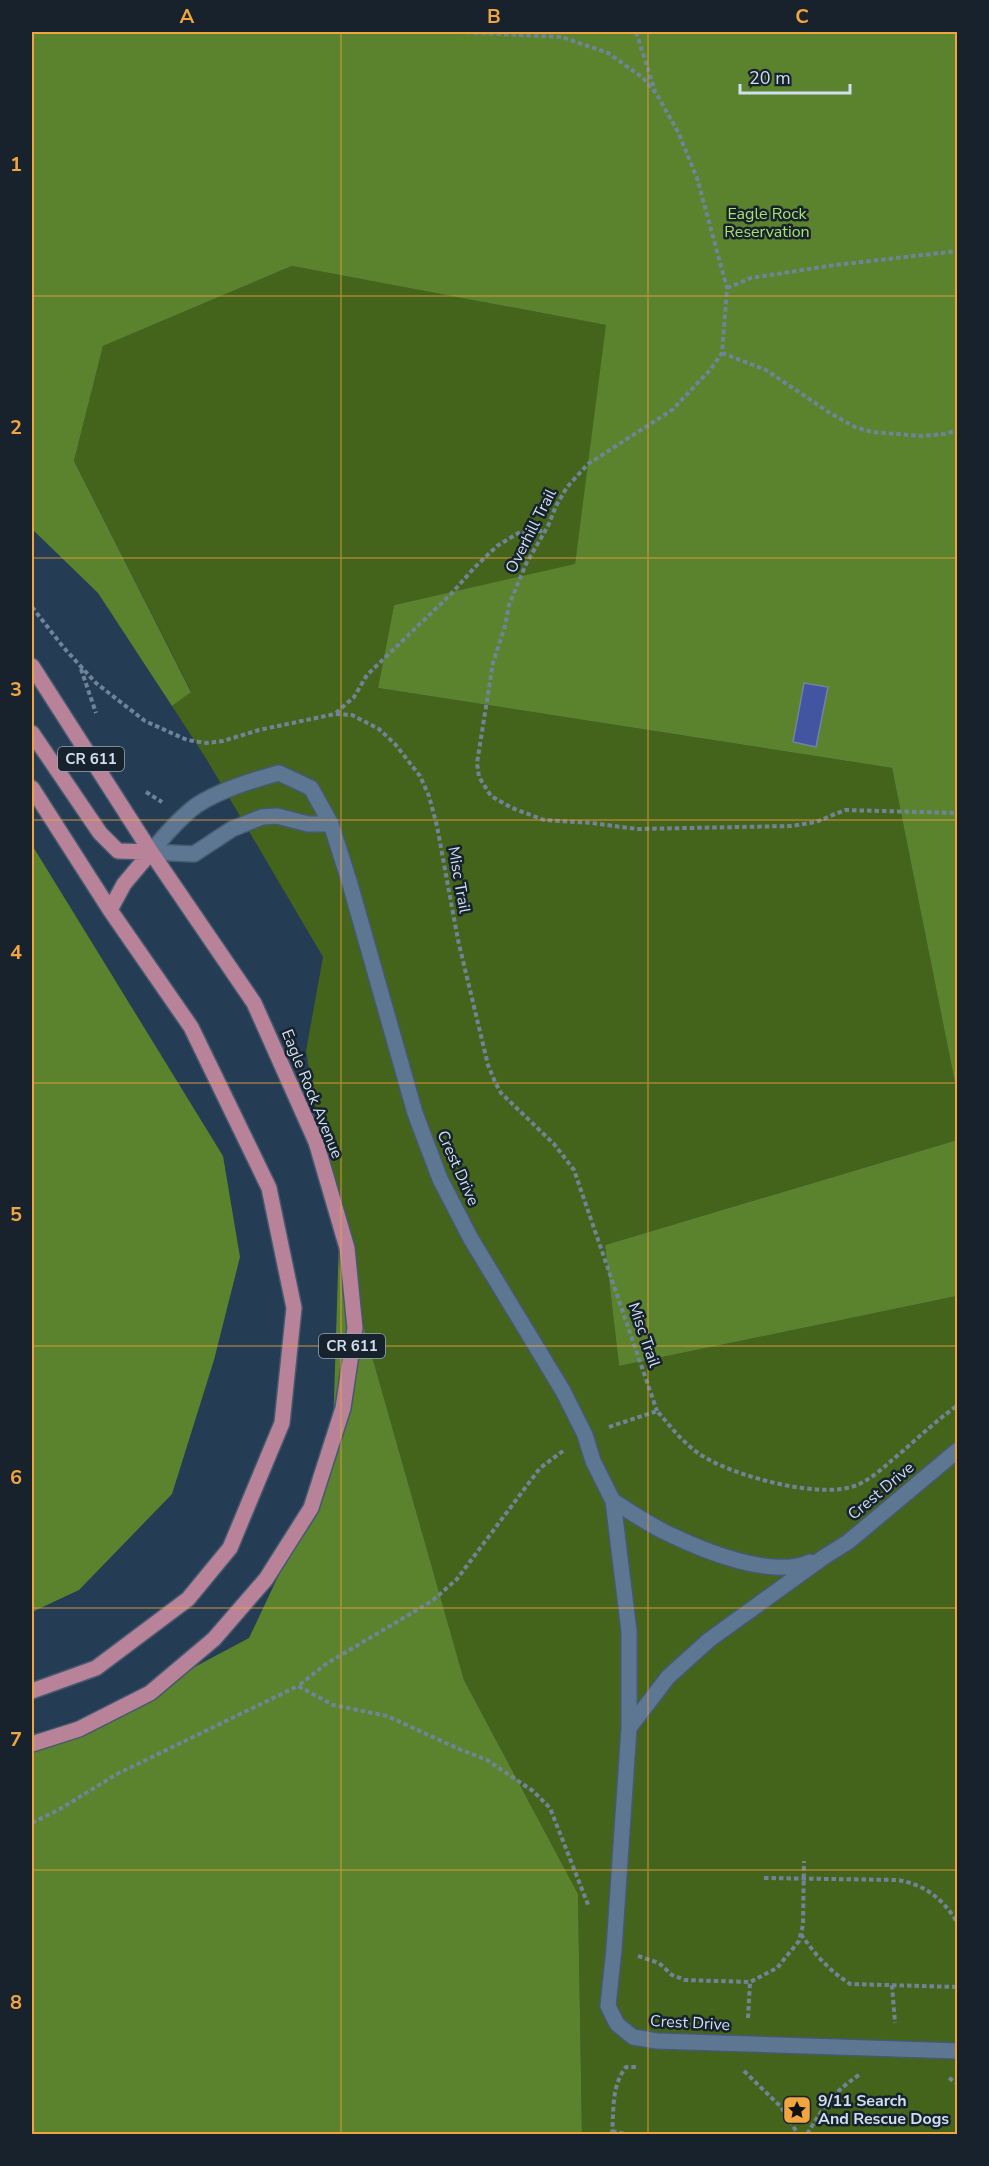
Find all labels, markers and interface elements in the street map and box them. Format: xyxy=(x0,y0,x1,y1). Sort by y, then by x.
text: A xyxy=(180,3,195,30)
text: B xyxy=(487,3,501,30)
text: C xyxy=(795,3,809,30)
scale bar xyxy=(740,57,850,95)
text: 20 m xyxy=(749,66,791,90)
text: 1 xyxy=(10,151,22,178)
park label: Eagle Rock Reservation xyxy=(724,203,810,243)
text: 2 xyxy=(10,414,22,441)
street label: Overhill Trail xyxy=(500,485,562,577)
text: 3 xyxy=(10,676,22,703)
road number: CR 611 xyxy=(58,747,124,771)
street label: Misc Trail xyxy=(442,845,476,915)
text: 4 xyxy=(10,939,22,966)
street label: Eagle Rock Avenue xyxy=(276,1026,348,1162)
street label: Crest Drive xyxy=(432,1127,484,1209)
text: 5 xyxy=(10,1201,22,1228)
street label: Misc Trail xyxy=(623,1299,665,1371)
road number: CR 611 xyxy=(319,1334,385,1358)
street label: Crest Drive xyxy=(843,1457,919,1525)
text: 6 xyxy=(10,1464,22,1491)
text: 7 xyxy=(10,1726,22,1753)
text: 8 xyxy=(10,1989,22,2016)
street label: Crest Drive xyxy=(649,2010,731,2036)
place label: 9/11 Search And Rescue Dogs xyxy=(818,2090,949,2130)
place icon: 9/11 Search And Rescue Dogs xyxy=(781,2094,813,2126)

